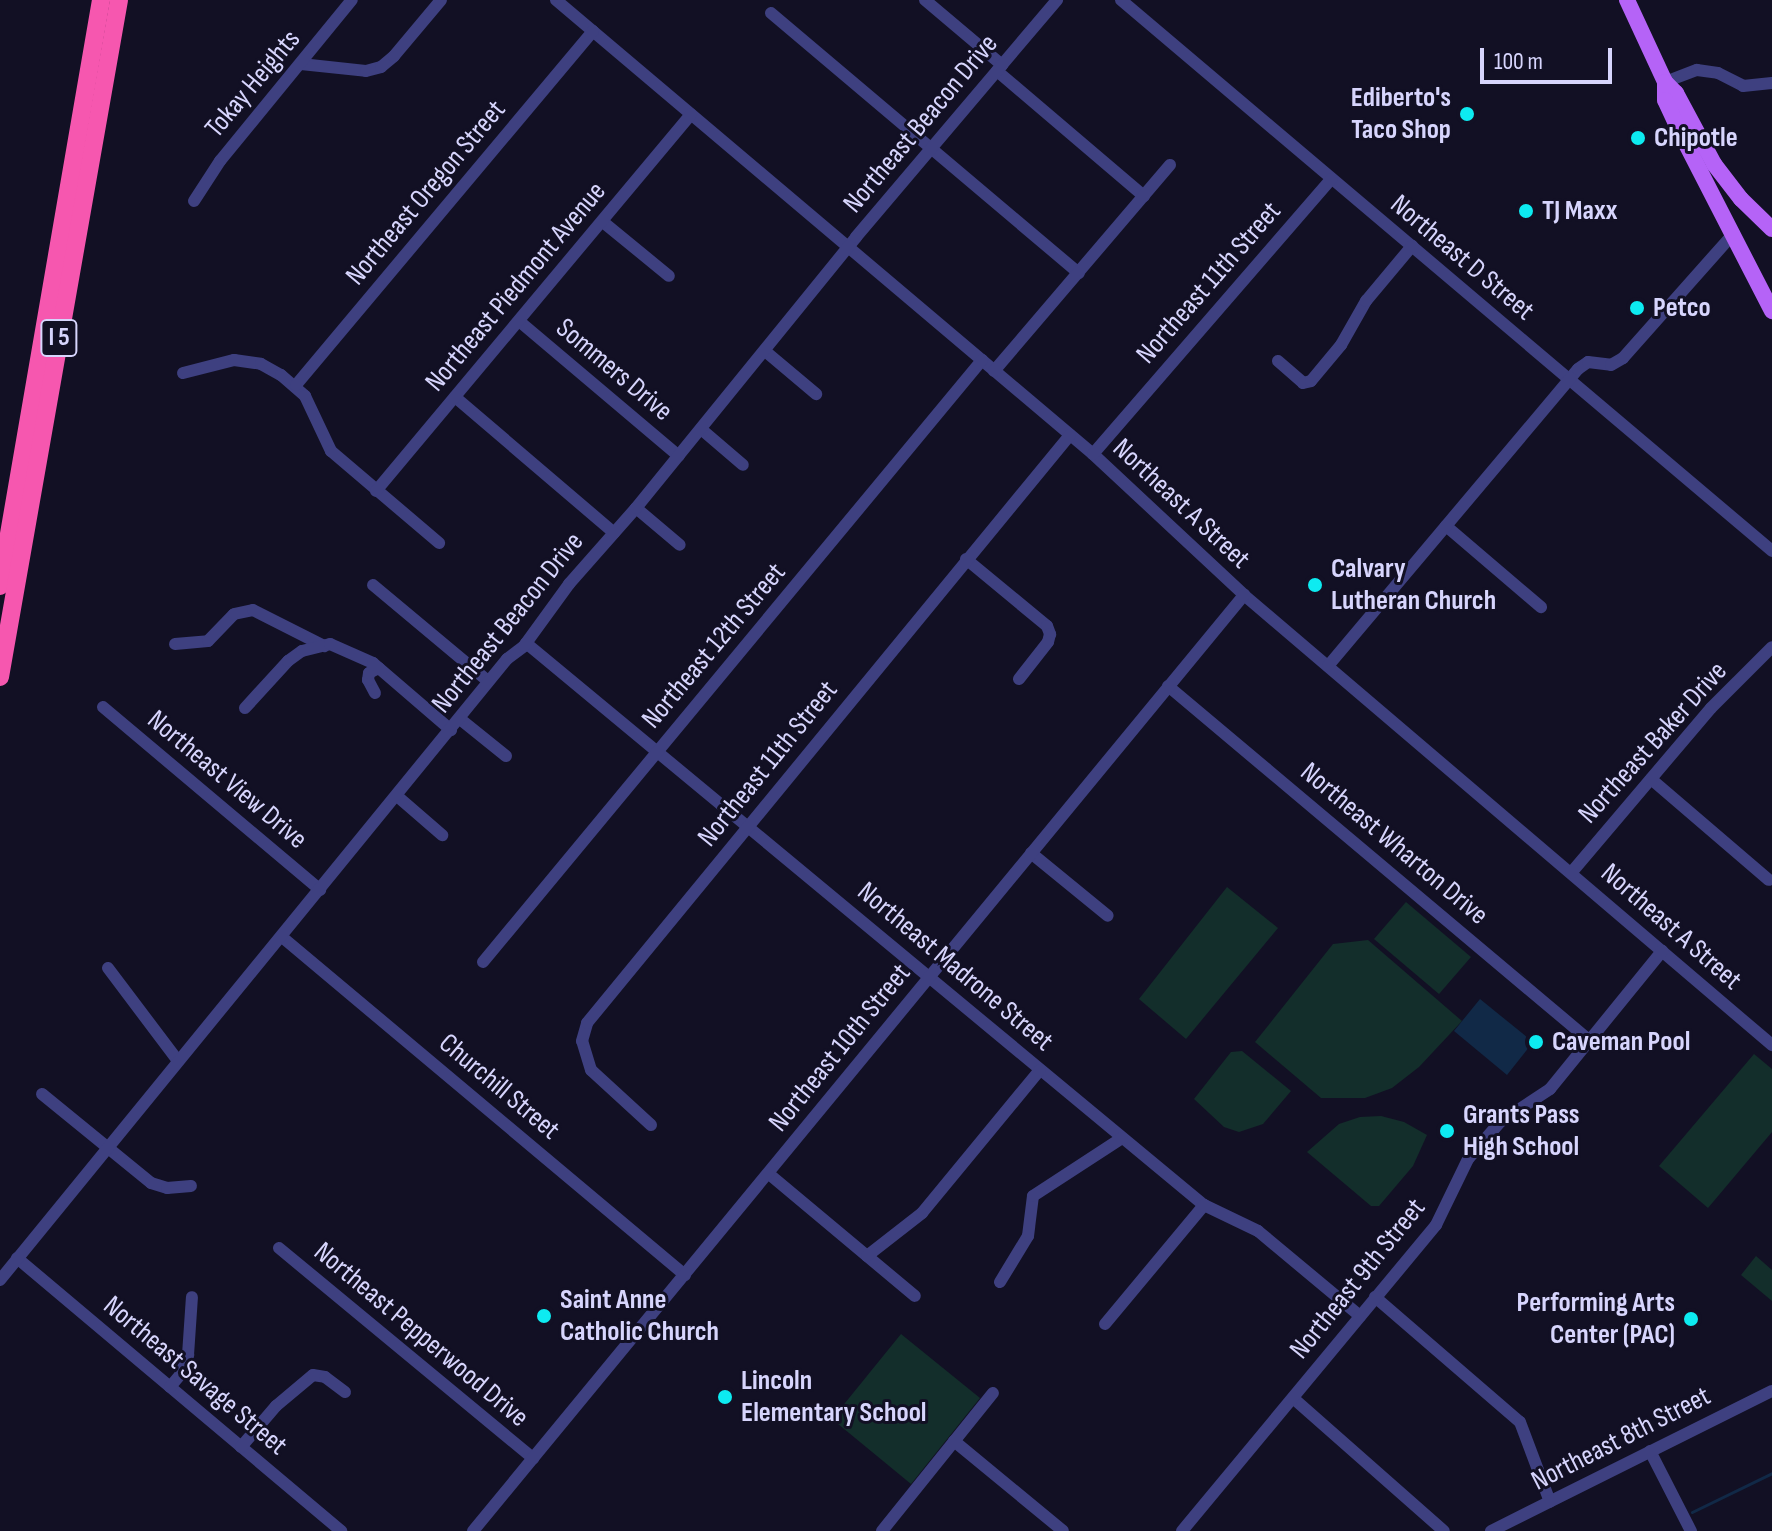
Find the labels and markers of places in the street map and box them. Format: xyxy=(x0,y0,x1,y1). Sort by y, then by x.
place label: Ediberto's Taco Shop xyxy=(1351,81,1451,147)
marker: Ediberto's Taco Shop xyxy=(1458,105,1476,123)
place label: Chipotle xyxy=(1654,121,1738,155)
marker: Chipotle xyxy=(1629,129,1647,147)
place label: TJ Maxx xyxy=(1542,194,1617,228)
marker: TJ Maxx xyxy=(1517,202,1535,220)
place label: Petco xyxy=(1653,291,1711,325)
marker: Petco xyxy=(1628,299,1646,317)
place label: Calvary Lutheran Church xyxy=(1331,552,1496,618)
marker: Calvary Lutheran Church xyxy=(1306,576,1324,594)
place label: Caveman Pool xyxy=(1552,1025,1690,1059)
marker: Caveman Pool xyxy=(1527,1033,1545,1051)
place label: Grants Pass High School xyxy=(1463,1098,1579,1164)
marker: Grants Pass High School xyxy=(1438,1122,1456,1140)
place label: Saint Anne Catholic Church xyxy=(560,1283,719,1349)
place label: Performing Arts Center (PAC) xyxy=(1517,1286,1675,1352)
marker: Saint Anne Catholic Church xyxy=(535,1307,553,1325)
marker: Performing Arts Center (PAC) xyxy=(1682,1310,1700,1328)
place label: Lincoln Elementary School xyxy=(741,1364,927,1430)
marker: Lincoln Elementary School xyxy=(716,1388,734,1406)

